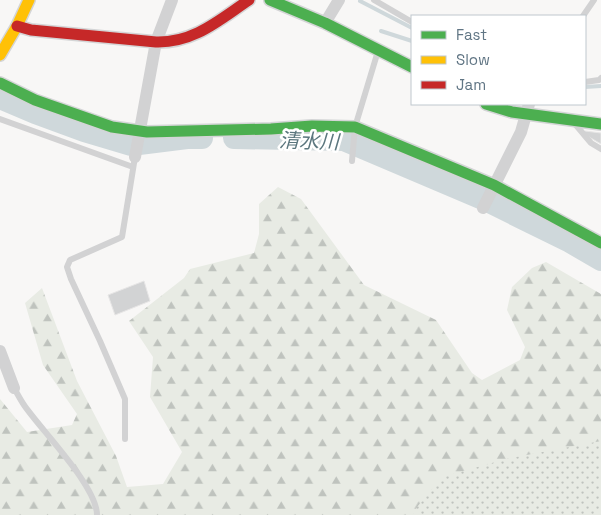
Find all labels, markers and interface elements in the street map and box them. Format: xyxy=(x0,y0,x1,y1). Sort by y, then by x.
legend xyxy=(411,15,586,105)
text: Fast xyxy=(456,25,487,44)
text: Slow xyxy=(456,50,490,69)
text: Jam xyxy=(456,75,486,94)
water label: 清水川 xyxy=(279,127,341,155)

